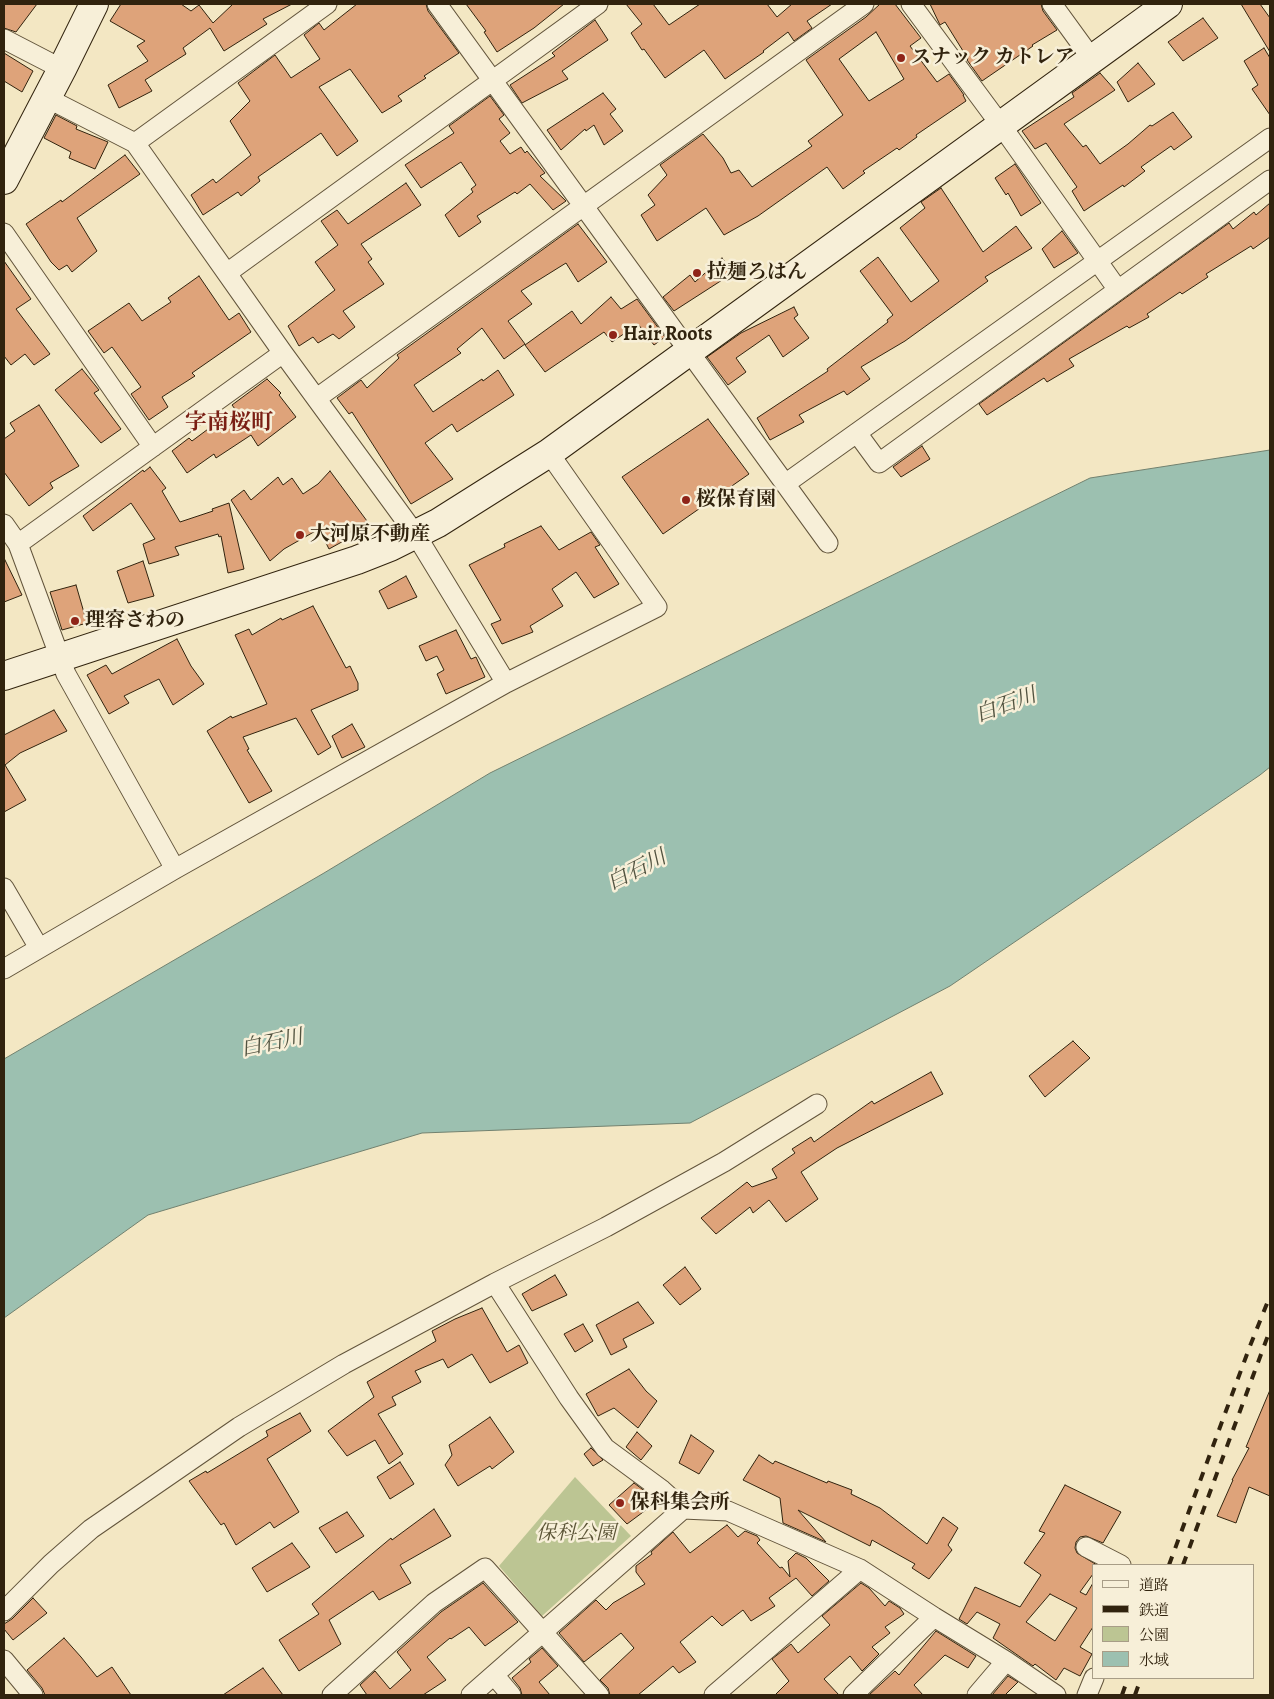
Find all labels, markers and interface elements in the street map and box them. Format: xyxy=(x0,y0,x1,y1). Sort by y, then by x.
place label: スナック カトレア xyxy=(911,46,1074,70)
marker: スナック カトレア xyxy=(895,52,907,64)
place label: 拉麺ろはん xyxy=(707,261,807,285)
marker: 拉麺ろはん xyxy=(691,267,703,279)
place label: Hair Roots xyxy=(623,323,712,347)
marker: Hair Roots xyxy=(607,329,619,341)
district label: 字南桜町 xyxy=(185,411,273,437)
place label: 桜保育園 xyxy=(696,488,776,512)
marker: 桜保育園 xyxy=(680,494,692,506)
place label: 大河原不動産 xyxy=(310,523,430,547)
marker: 大河原不動産 xyxy=(294,529,306,541)
place label: 理容さわの xyxy=(85,609,185,633)
marker: 理容さわの xyxy=(69,615,81,627)
water label: 白石川 xyxy=(972,683,1040,729)
water label: 白石川 xyxy=(603,845,671,897)
water label: 白石川 xyxy=(239,1025,305,1063)
place label: 保科集会所 xyxy=(630,1491,730,1515)
marker: 保科集会所 xyxy=(614,1497,626,1509)
park label: 保科公園 xyxy=(536,1522,616,1546)
legend xyxy=(1092,1564,1254,1679)
text: 道路 xyxy=(1139,1575,1169,1595)
text: 鉄道 xyxy=(1139,1600,1169,1620)
text: 公園 xyxy=(1139,1625,1169,1645)
text: 水域 xyxy=(1139,1650,1169,1670)

